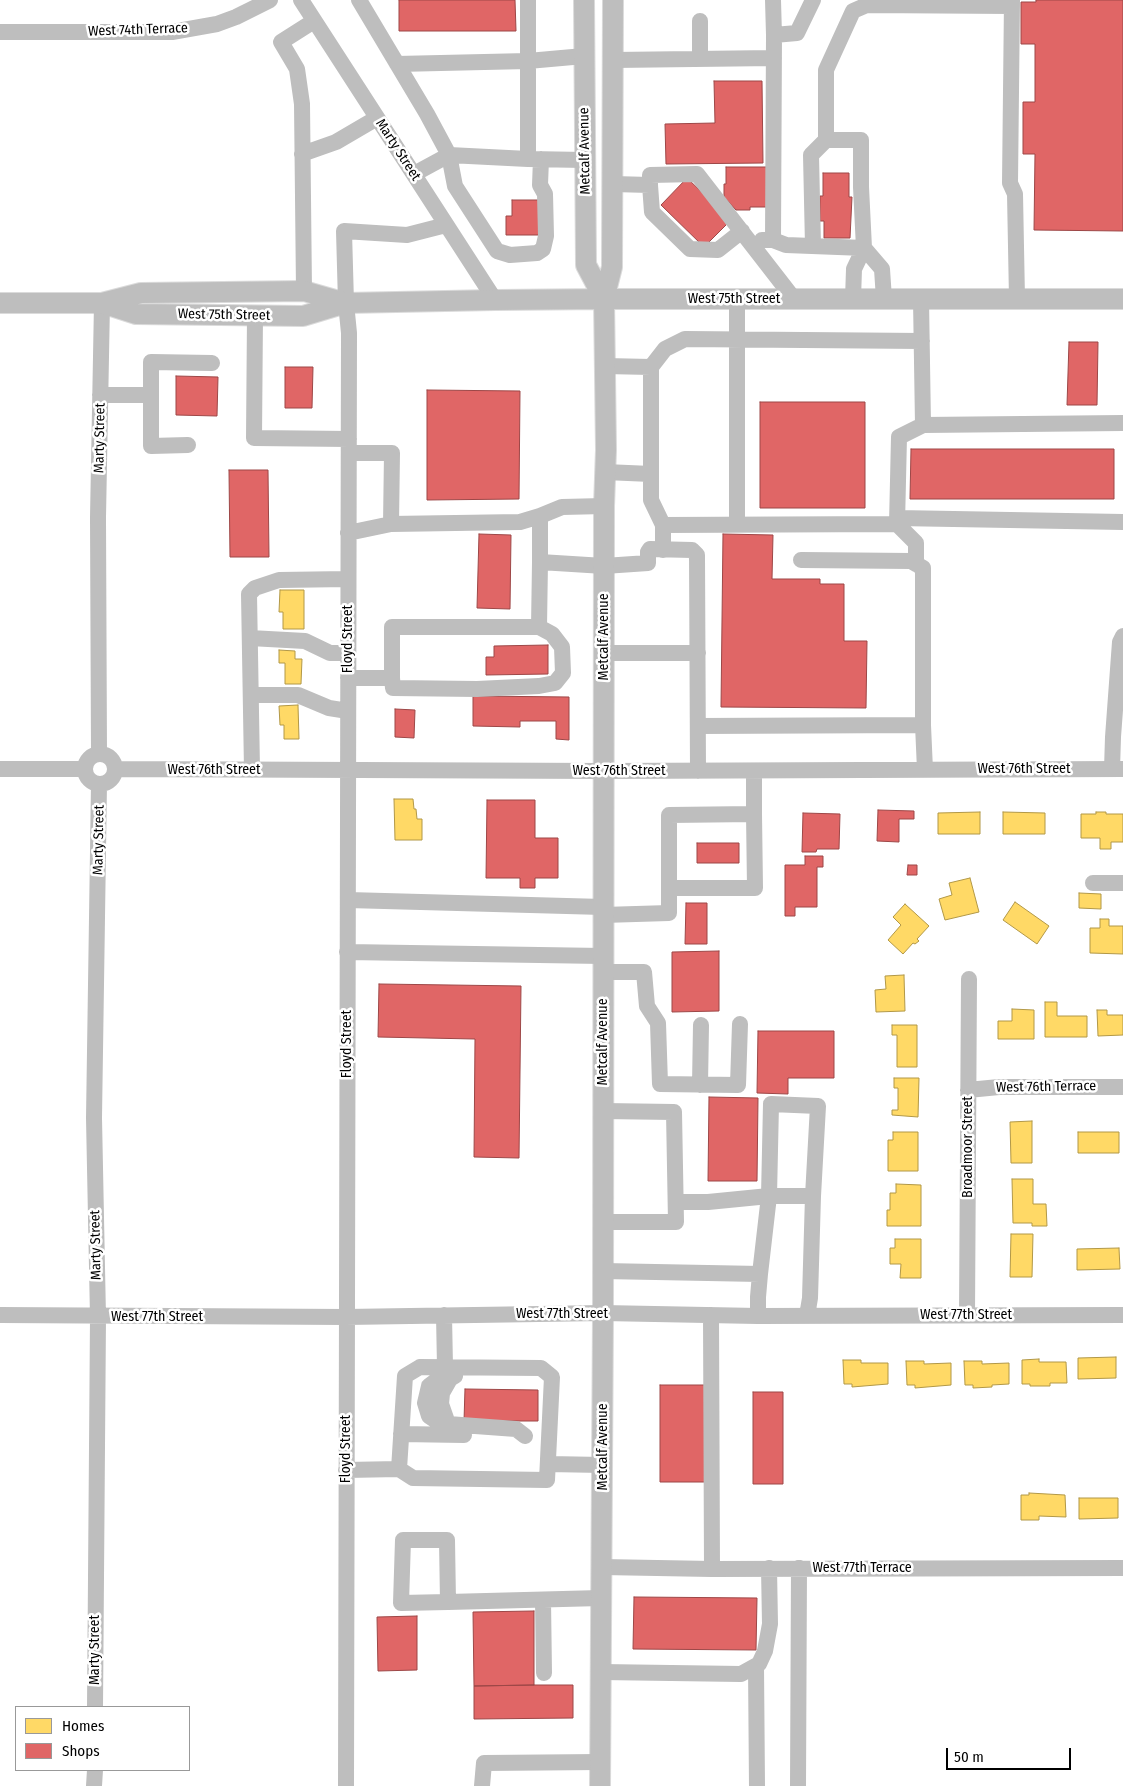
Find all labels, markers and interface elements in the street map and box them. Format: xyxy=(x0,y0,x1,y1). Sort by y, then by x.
street label: West 74th Terrace xyxy=(88,20,188,40)
street label: Metcalf Avenue xyxy=(576,107,594,195)
street label: Marty Street xyxy=(372,116,424,184)
street label: West 75th Street xyxy=(688,291,780,307)
street label: West 75th Street xyxy=(178,306,270,324)
street label: Marty Street xyxy=(91,403,109,473)
street label: Metcalf Avenue xyxy=(596,593,612,681)
street label: Floyd Street xyxy=(340,605,356,673)
street label: West 76th Street xyxy=(977,761,1071,777)
street label: West 76th Street xyxy=(167,762,261,778)
street label: West 76th Street xyxy=(572,763,666,779)
street label: Marty Street xyxy=(90,805,108,875)
street label: Metcalf Avenue xyxy=(595,998,611,1086)
street label: Floyd Street xyxy=(339,1010,355,1078)
street label: West 76th Terrace xyxy=(996,1078,1096,1096)
street label: Broadmoor Street xyxy=(960,1096,976,1198)
street label: Marty Street xyxy=(87,1210,105,1280)
street label: West 77th Street xyxy=(516,1306,608,1322)
street label: West 77th Street xyxy=(920,1307,1012,1323)
street label: West 77th Street xyxy=(111,1309,203,1325)
street label: Metcalf Avenue xyxy=(595,1403,611,1491)
street label: Floyd Street xyxy=(338,1415,354,1483)
street label: West 77th Terrace xyxy=(812,1560,912,1576)
street label: Marty Street xyxy=(87,1615,103,1685)
legend xyxy=(15,1706,190,1771)
text: Homes xyxy=(62,1717,104,1735)
scale bar xyxy=(948,1738,1073,1770)
text: Shops xyxy=(62,1742,100,1760)
text: 50 m xyxy=(954,1748,984,1766)

